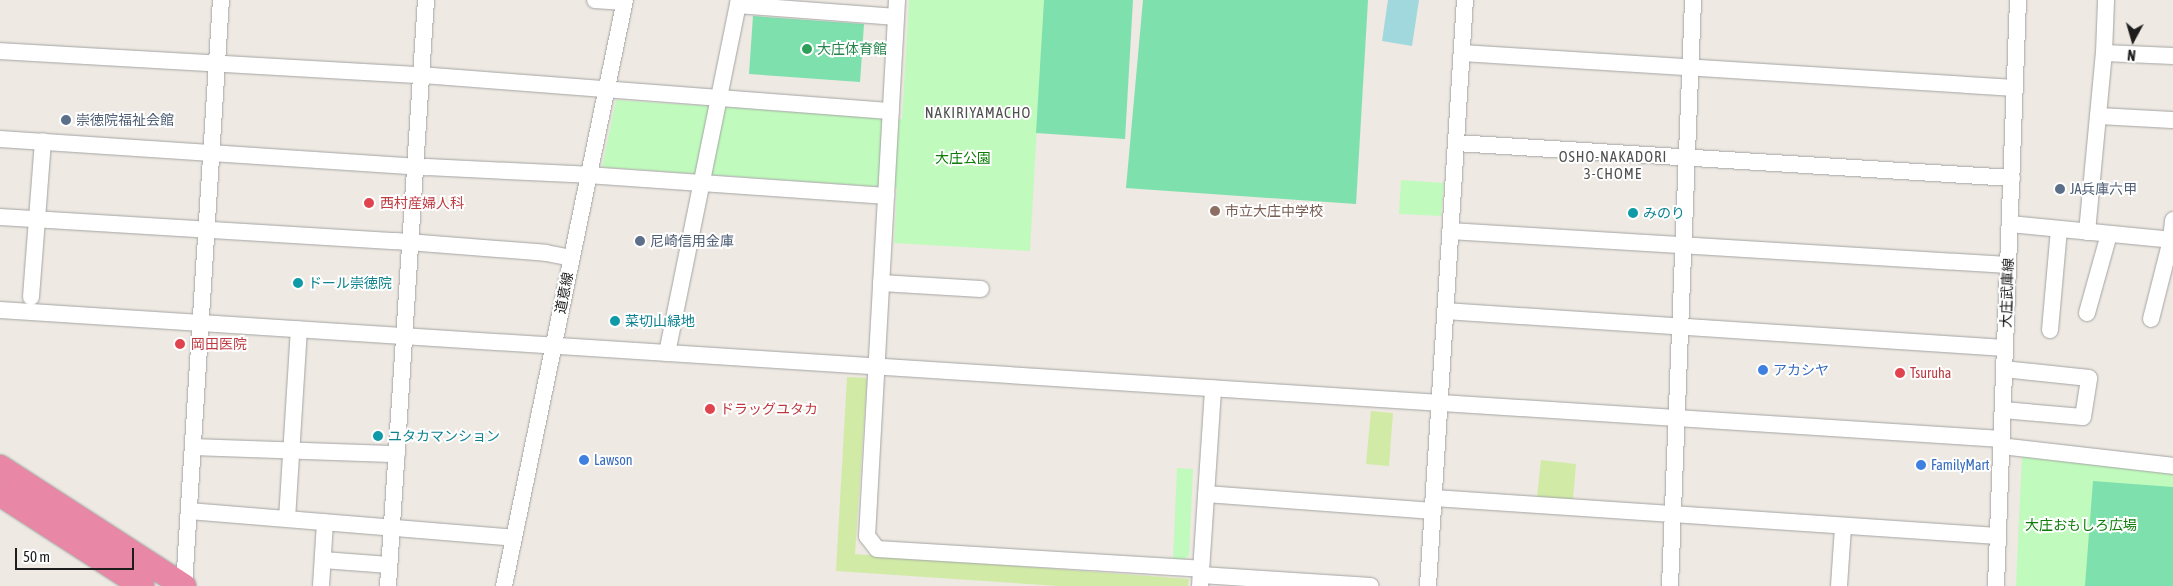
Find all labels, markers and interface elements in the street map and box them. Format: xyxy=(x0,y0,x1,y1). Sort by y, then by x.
north arrow xyxy=(2108,15,2158,65)
place label: 大庄体育館 xyxy=(817,41,887,57)
marker: 大庄体育館 xyxy=(801,43,813,55)
text: N xyxy=(2126,47,2136,63)
district label: NAKIRIYAMACHO xyxy=(923,104,1033,122)
place label: 崇徳院福祉会館 xyxy=(76,112,174,128)
marker: 崇徳院福祉会館 xyxy=(60,114,72,126)
district label: OSHO-NAKADORI 3-CHOME xyxy=(1557,147,1669,182)
park label: 大庄公園 xyxy=(935,150,991,166)
place label: JA兵庫六甲 xyxy=(2070,181,2137,197)
marker: JA兵庫六甲 xyxy=(2054,183,2066,195)
place label: 西村産婦人科 xyxy=(380,195,464,211)
marker: 西村産婦人科 xyxy=(362,196,376,210)
place label: 市立大庄中学校 xyxy=(1225,203,1323,219)
marker: 市立大庄中学校 xyxy=(1209,205,1221,217)
place label: みのり xyxy=(1643,205,1685,221)
marker: みのり xyxy=(1627,207,1639,219)
place label: 尼崎信用金庫 xyxy=(650,233,734,249)
marker: 尼崎信用金庫 xyxy=(634,235,646,247)
street label: 大庄武庫線 xyxy=(1997,258,2017,328)
street label: 道意線 xyxy=(552,271,576,315)
place label: ドール崇徳院 xyxy=(308,275,392,291)
marker: ドール崇徳院 xyxy=(292,277,304,289)
place label: 菜切山緑地 xyxy=(625,313,695,329)
marker: 菜切山緑地 xyxy=(609,315,621,327)
place label: 岡田医院 xyxy=(191,336,247,352)
marker: 岡田医院 xyxy=(173,337,187,351)
place label: アカシヤ xyxy=(1773,362,1829,378)
marker: アカシヤ xyxy=(1757,364,1769,376)
place label: Tsuruha xyxy=(1910,365,1951,381)
marker: Tsuruha xyxy=(1894,367,1906,379)
place label: ドラッグユタカ xyxy=(720,401,818,417)
marker: ドラッグユタカ xyxy=(704,403,716,415)
place label: ユタカマンション xyxy=(388,428,500,444)
marker: ユタカマンション xyxy=(372,430,384,442)
place label: Lawson xyxy=(594,452,633,468)
marker: Lawson xyxy=(578,454,590,466)
place label: FamilyMart xyxy=(1931,457,1989,473)
marker: FamilyMart xyxy=(1915,459,1927,471)
park label: 大庄おもしろ広場 xyxy=(2025,517,2137,533)
scale bar xyxy=(18,538,136,570)
text: 50 m xyxy=(23,548,50,565)

